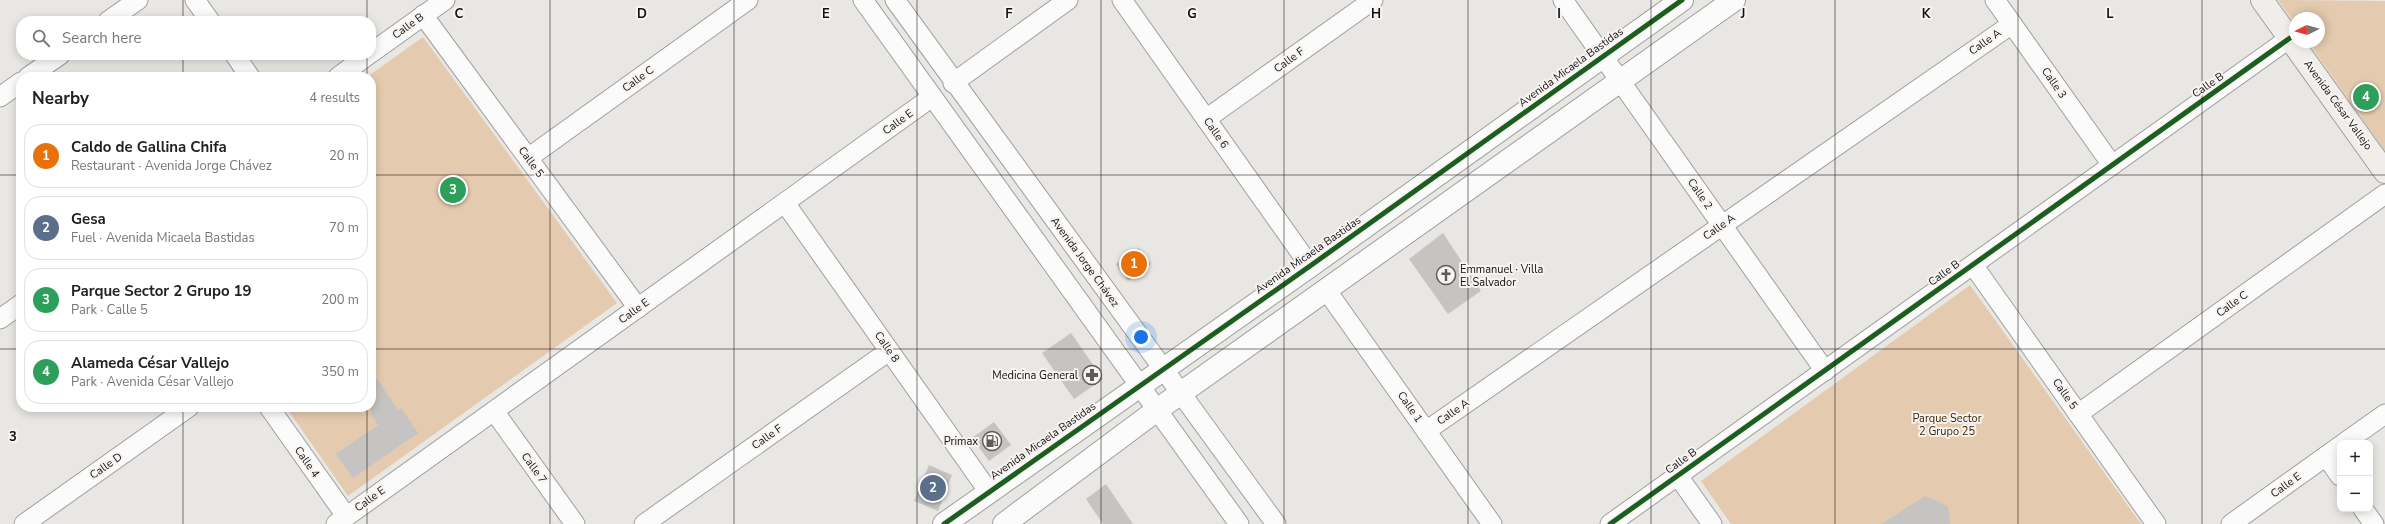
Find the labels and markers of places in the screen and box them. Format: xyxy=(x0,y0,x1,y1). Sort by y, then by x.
pin: 4 xyxy=(2353,82,2379,112)
pin: 3 xyxy=(440,175,466,205)
pin: 1 xyxy=(1121,249,1147,279)
place label: Emmanuel · Villa El Salvador xyxy=(1460,262,1543,290)
church icon: Emmanuel · Villa El Salvador xyxy=(1435,264,1457,286)
pharmacy icon: Medicina General xyxy=(1081,364,1103,386)
place label: Medicina General xyxy=(992,368,1079,383)
fuel station icon: Primax xyxy=(981,430,1003,452)
place label: Primax xyxy=(944,434,978,449)
pin: 2 xyxy=(920,473,946,503)

